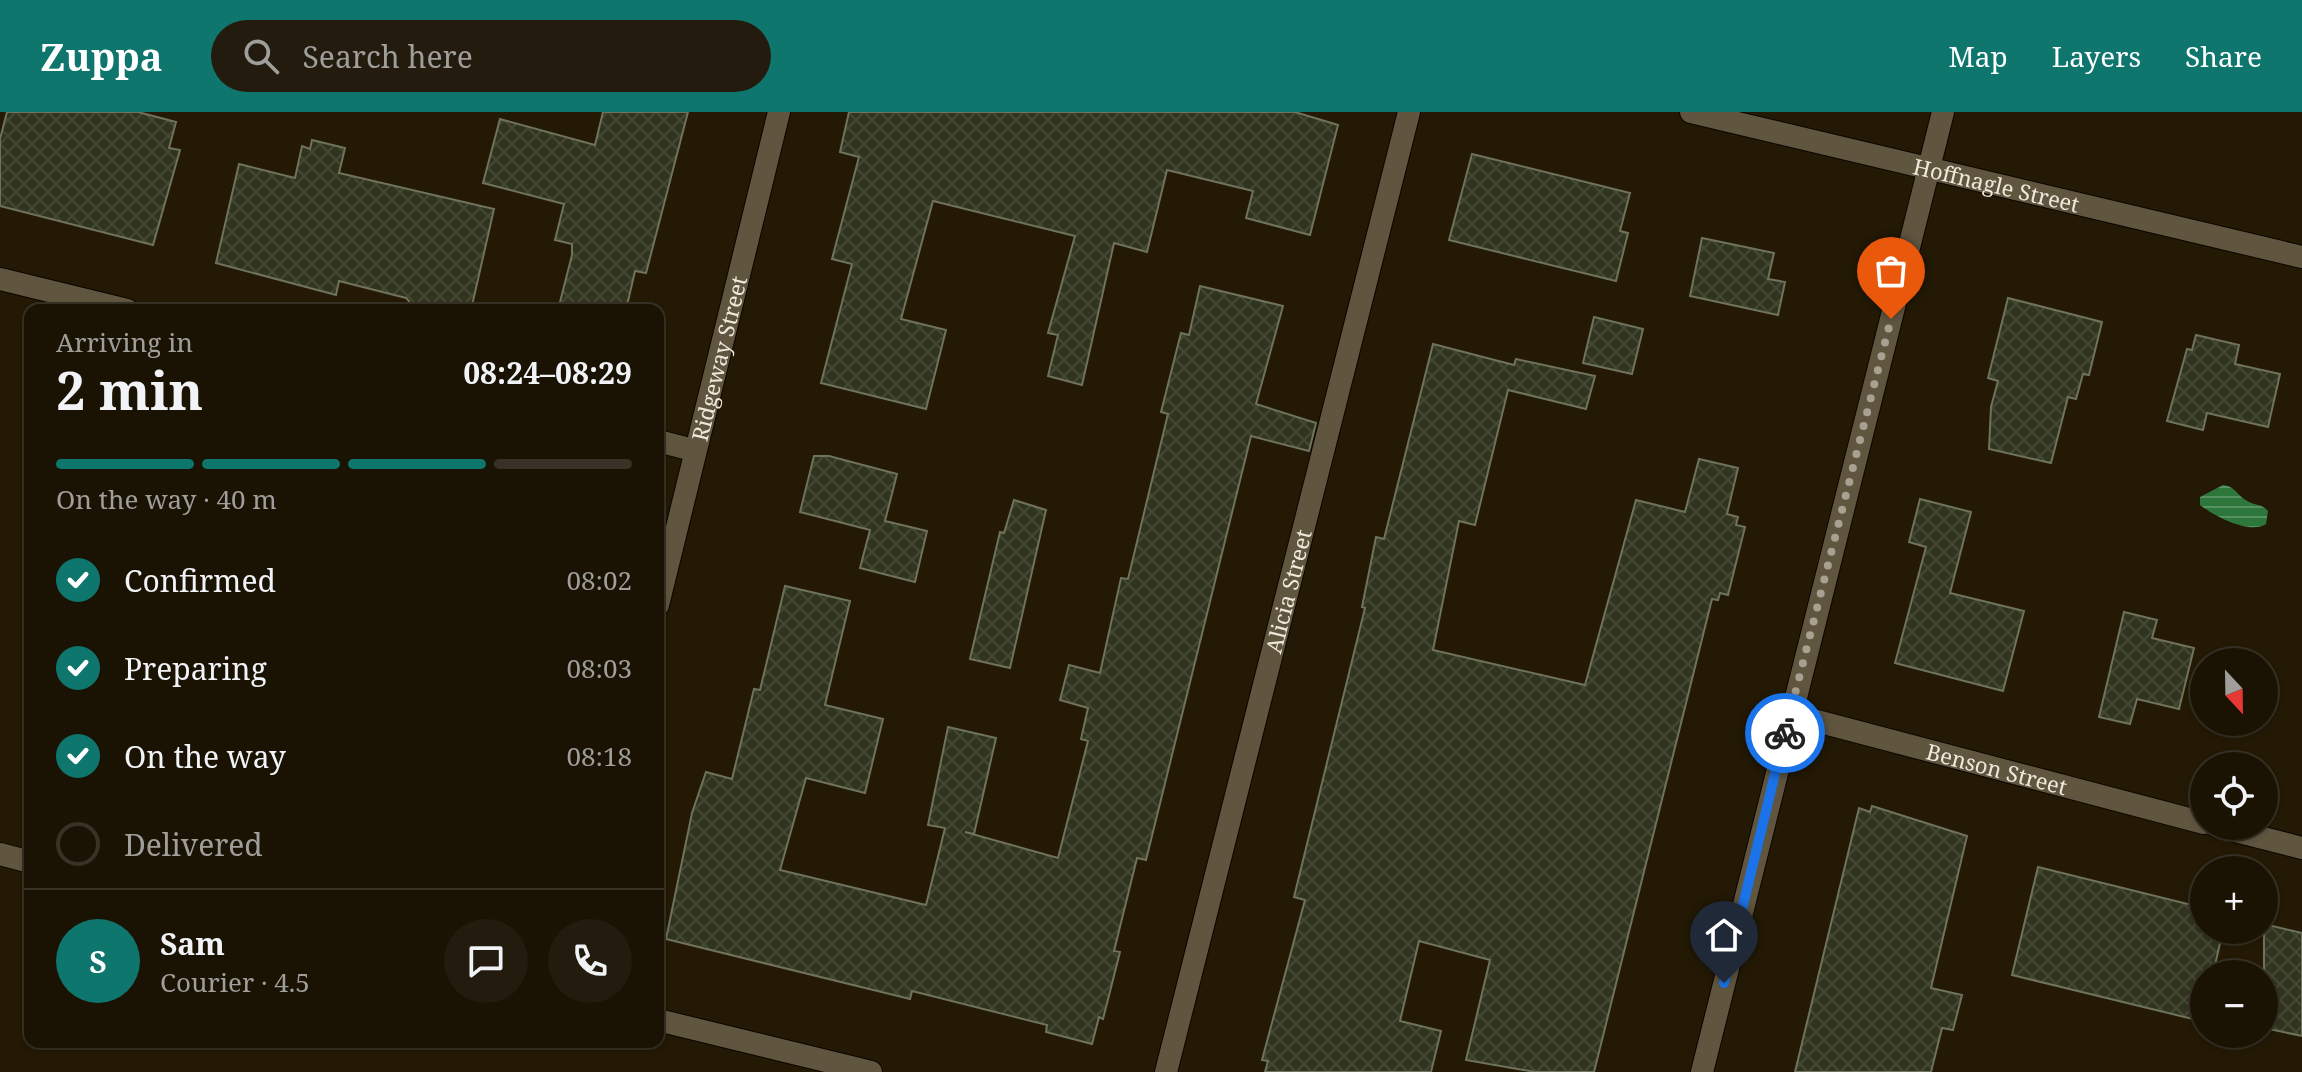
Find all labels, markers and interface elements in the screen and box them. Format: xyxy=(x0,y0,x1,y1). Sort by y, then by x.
search box xyxy=(211,20,771,92)
text: Zuppa xyxy=(40,30,163,82)
icon: search xyxy=(239,34,283,78)
text: Search here xyxy=(303,36,473,77)
text: Map xyxy=(1949,37,2008,75)
text: Layers xyxy=(2052,37,2141,75)
text: Share xyxy=(2185,37,2262,75)
street label: Hoffnagle Street xyxy=(1910,150,2083,219)
pin xyxy=(1857,237,1925,319)
icon: bag xyxy=(1869,249,1913,293)
street label: Ridgeway Street xyxy=(684,272,753,444)
text: Arriving in xyxy=(56,324,193,360)
text: 08:24–08:29 xyxy=(463,352,632,393)
text: 2 min xyxy=(56,354,203,425)
text: On the way · 40 m xyxy=(56,481,277,517)
street label: Alicia Street xyxy=(1258,526,1318,656)
icon: check xyxy=(56,558,100,602)
text: Confirmed xyxy=(124,560,276,601)
text: 08:02 xyxy=(566,562,632,598)
icon: check xyxy=(56,646,100,690)
text: Preparing xyxy=(124,648,267,689)
north arrow xyxy=(2190,648,2278,736)
map controls xyxy=(2190,648,2278,1048)
text: 08:03 xyxy=(566,650,632,686)
courier xyxy=(1745,693,1825,773)
icon: bike xyxy=(1763,711,1807,755)
icon: check xyxy=(56,734,100,778)
text: On the way xyxy=(124,736,286,777)
street label: Benson Street xyxy=(1923,736,2071,801)
text: 08:18 xyxy=(566,738,632,774)
button: locate xyxy=(2190,752,2278,840)
text: Delivered xyxy=(124,824,263,865)
button: + xyxy=(2190,856,2278,944)
pin xyxy=(1690,901,1758,983)
icon: home xyxy=(1702,913,1746,957)
button: chat xyxy=(444,919,528,1003)
button: phone xyxy=(548,919,632,1003)
text: Sam xyxy=(160,923,225,964)
text: S xyxy=(89,941,107,982)
button: − xyxy=(2190,960,2278,1048)
text: Courier · 4.5 xyxy=(160,964,310,1000)

